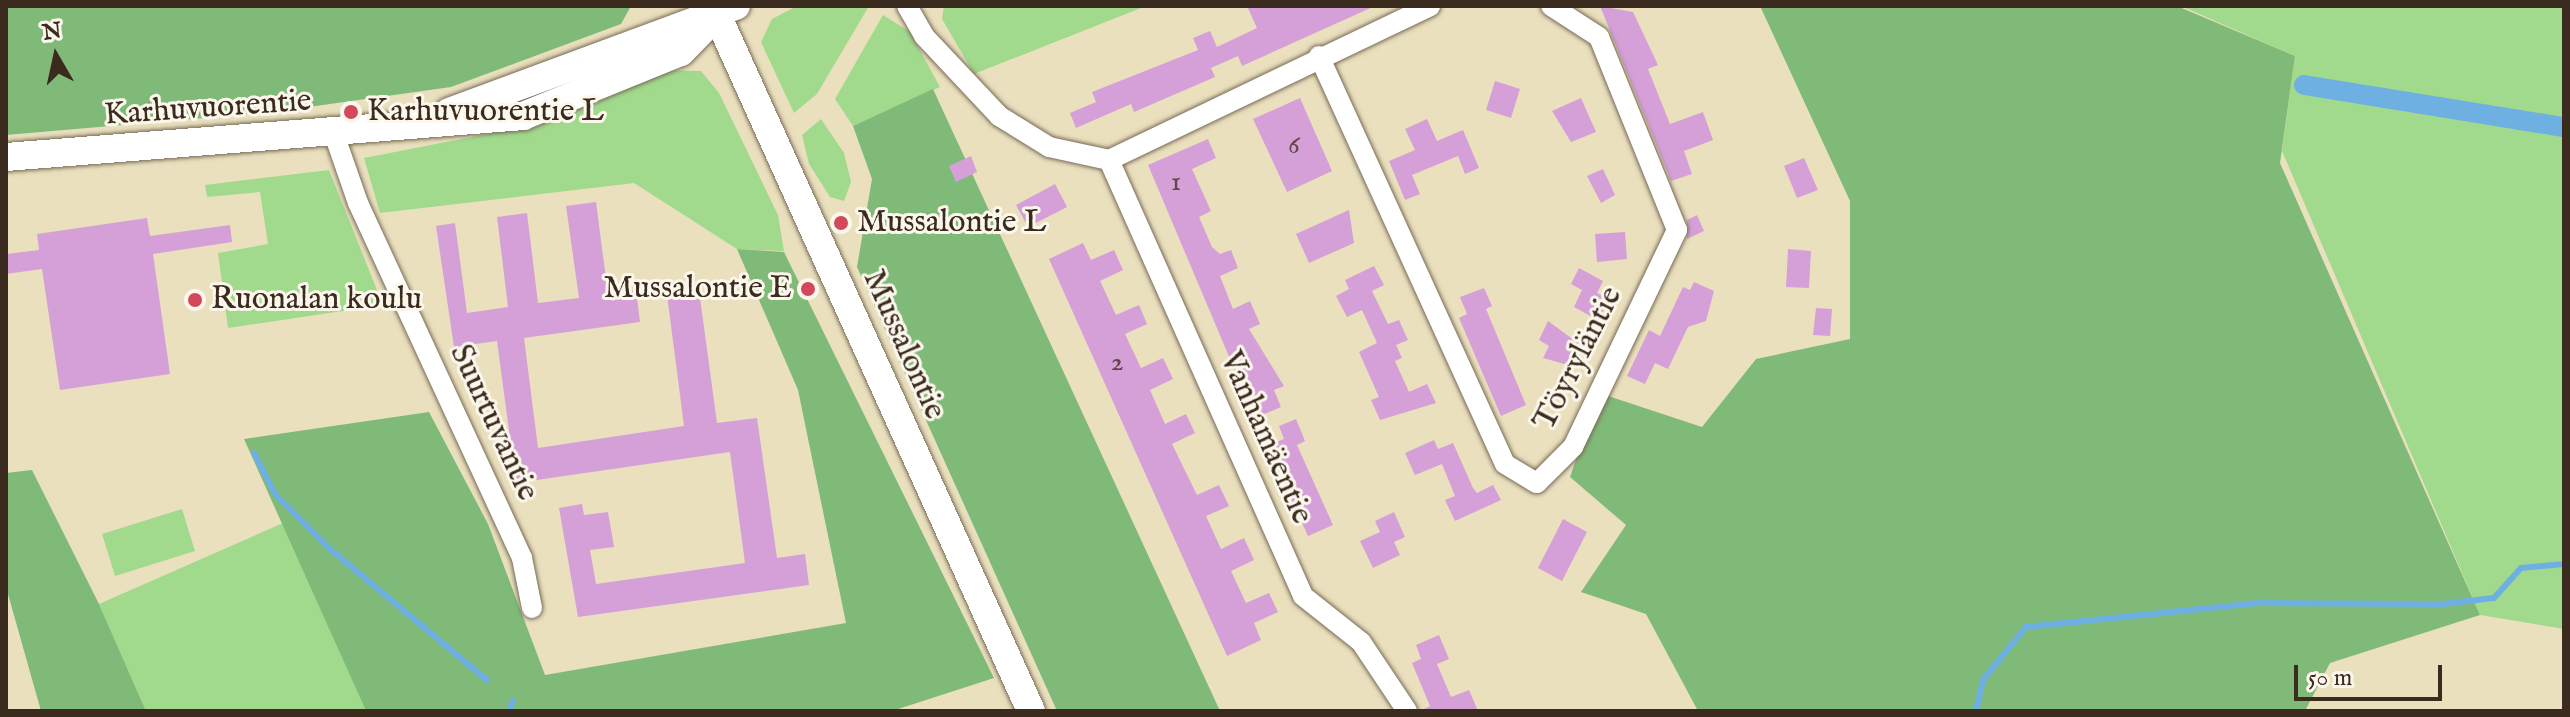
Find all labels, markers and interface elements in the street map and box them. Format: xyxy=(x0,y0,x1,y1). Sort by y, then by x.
north arrow xyxy=(16,16,96,96)
text: N xyxy=(41,17,64,48)
street label: Karhuvuorentie xyxy=(103,83,313,135)
place label: Karhuvuorentie L xyxy=(367,93,604,131)
marker: Karhuvuorentie L xyxy=(342,103,360,121)
house number: 6 xyxy=(1288,129,1300,163)
house number: 1 xyxy=(1171,166,1181,200)
place label: Mussalontie L xyxy=(857,204,1046,242)
marker: Mussalontie L xyxy=(832,214,850,232)
street label: Mussalontie xyxy=(853,264,953,426)
place label: Mussalontie E xyxy=(603,270,792,308)
marker: Mussalontie E xyxy=(799,280,817,298)
place label: Ruonalan koulu xyxy=(211,281,422,319)
street label: Töyryläntie xyxy=(1526,281,1632,437)
marker: Ruonalan koulu xyxy=(186,291,204,309)
street label: Suurtuvantie xyxy=(440,339,546,507)
house number: 2 xyxy=(1110,346,1124,380)
street label: Vanhamäentie xyxy=(1210,346,1320,530)
scale bar xyxy=(2298,649,2446,699)
text: 50 m xyxy=(2308,663,2352,694)

